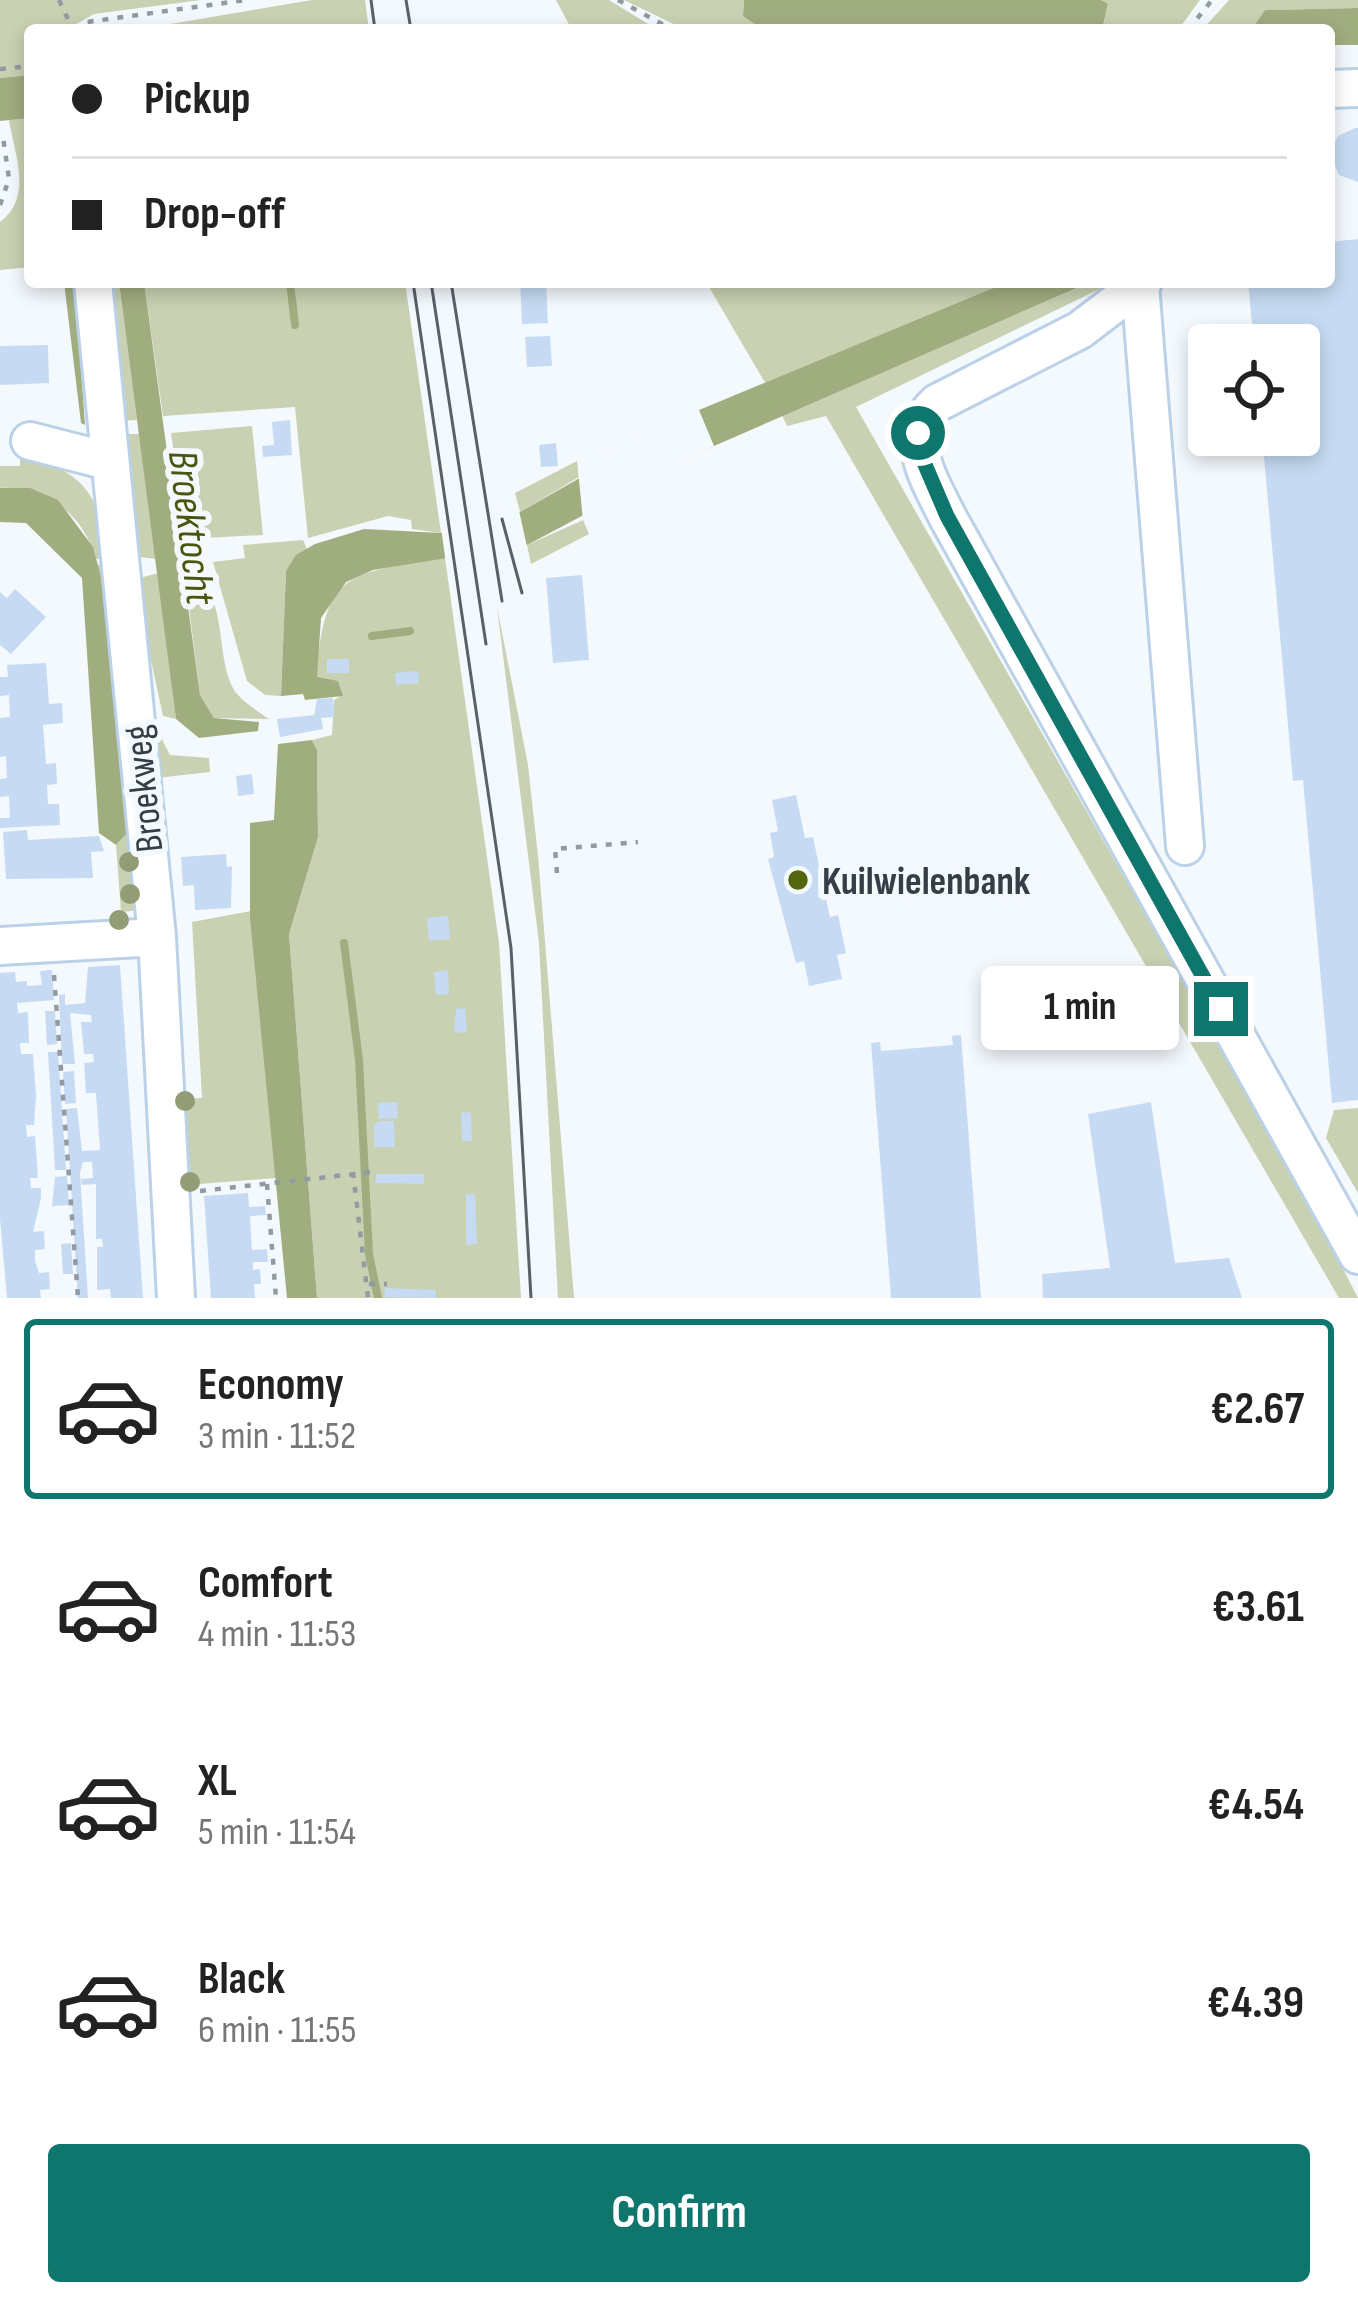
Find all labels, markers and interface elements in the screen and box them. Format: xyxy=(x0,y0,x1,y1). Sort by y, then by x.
text: Pickup xyxy=(144,72,251,127)
text: Drop-off xyxy=(144,187,285,242)
map controls xyxy=(1188,324,1320,456)
button: locate xyxy=(1188,324,1320,456)
route start xyxy=(891,406,945,460)
water label: Broektocht xyxy=(156,447,225,609)
street label: Broekweg xyxy=(114,723,175,855)
place label: Kuilwielenbank xyxy=(822,859,1031,906)
marker: Kuilwielenbank xyxy=(785,867,811,893)
callout: 1 min xyxy=(981,967,1179,1051)
route end xyxy=(1194,982,1248,1036)
text: 1 min xyxy=(1044,984,1116,1031)
icon: car xyxy=(54,1355,162,1463)
text: Economy xyxy=(198,1358,344,1413)
text: €2.67 xyxy=(1210,1382,1304,1437)
text: 3 min · 11:52 xyxy=(198,1413,356,1460)
icon: car xyxy=(54,1553,162,1661)
text: Comfort xyxy=(198,1556,333,1611)
text: €3.61 xyxy=(1212,1580,1304,1635)
text: 4 min · 11:53 xyxy=(198,1611,356,1658)
icon: car xyxy=(54,1751,162,1859)
text: XL xyxy=(198,1754,237,1809)
text: €4.54 xyxy=(1208,1778,1304,1833)
text: 5 min · 11:54 xyxy=(198,1809,356,1856)
icon: car xyxy=(54,1949,162,2057)
text: Black xyxy=(198,1952,285,2007)
text: €4.39 xyxy=(1207,1976,1304,2031)
text: 6 min · 11:55 xyxy=(198,2007,356,2054)
button: Confirm xyxy=(48,2144,1310,2282)

